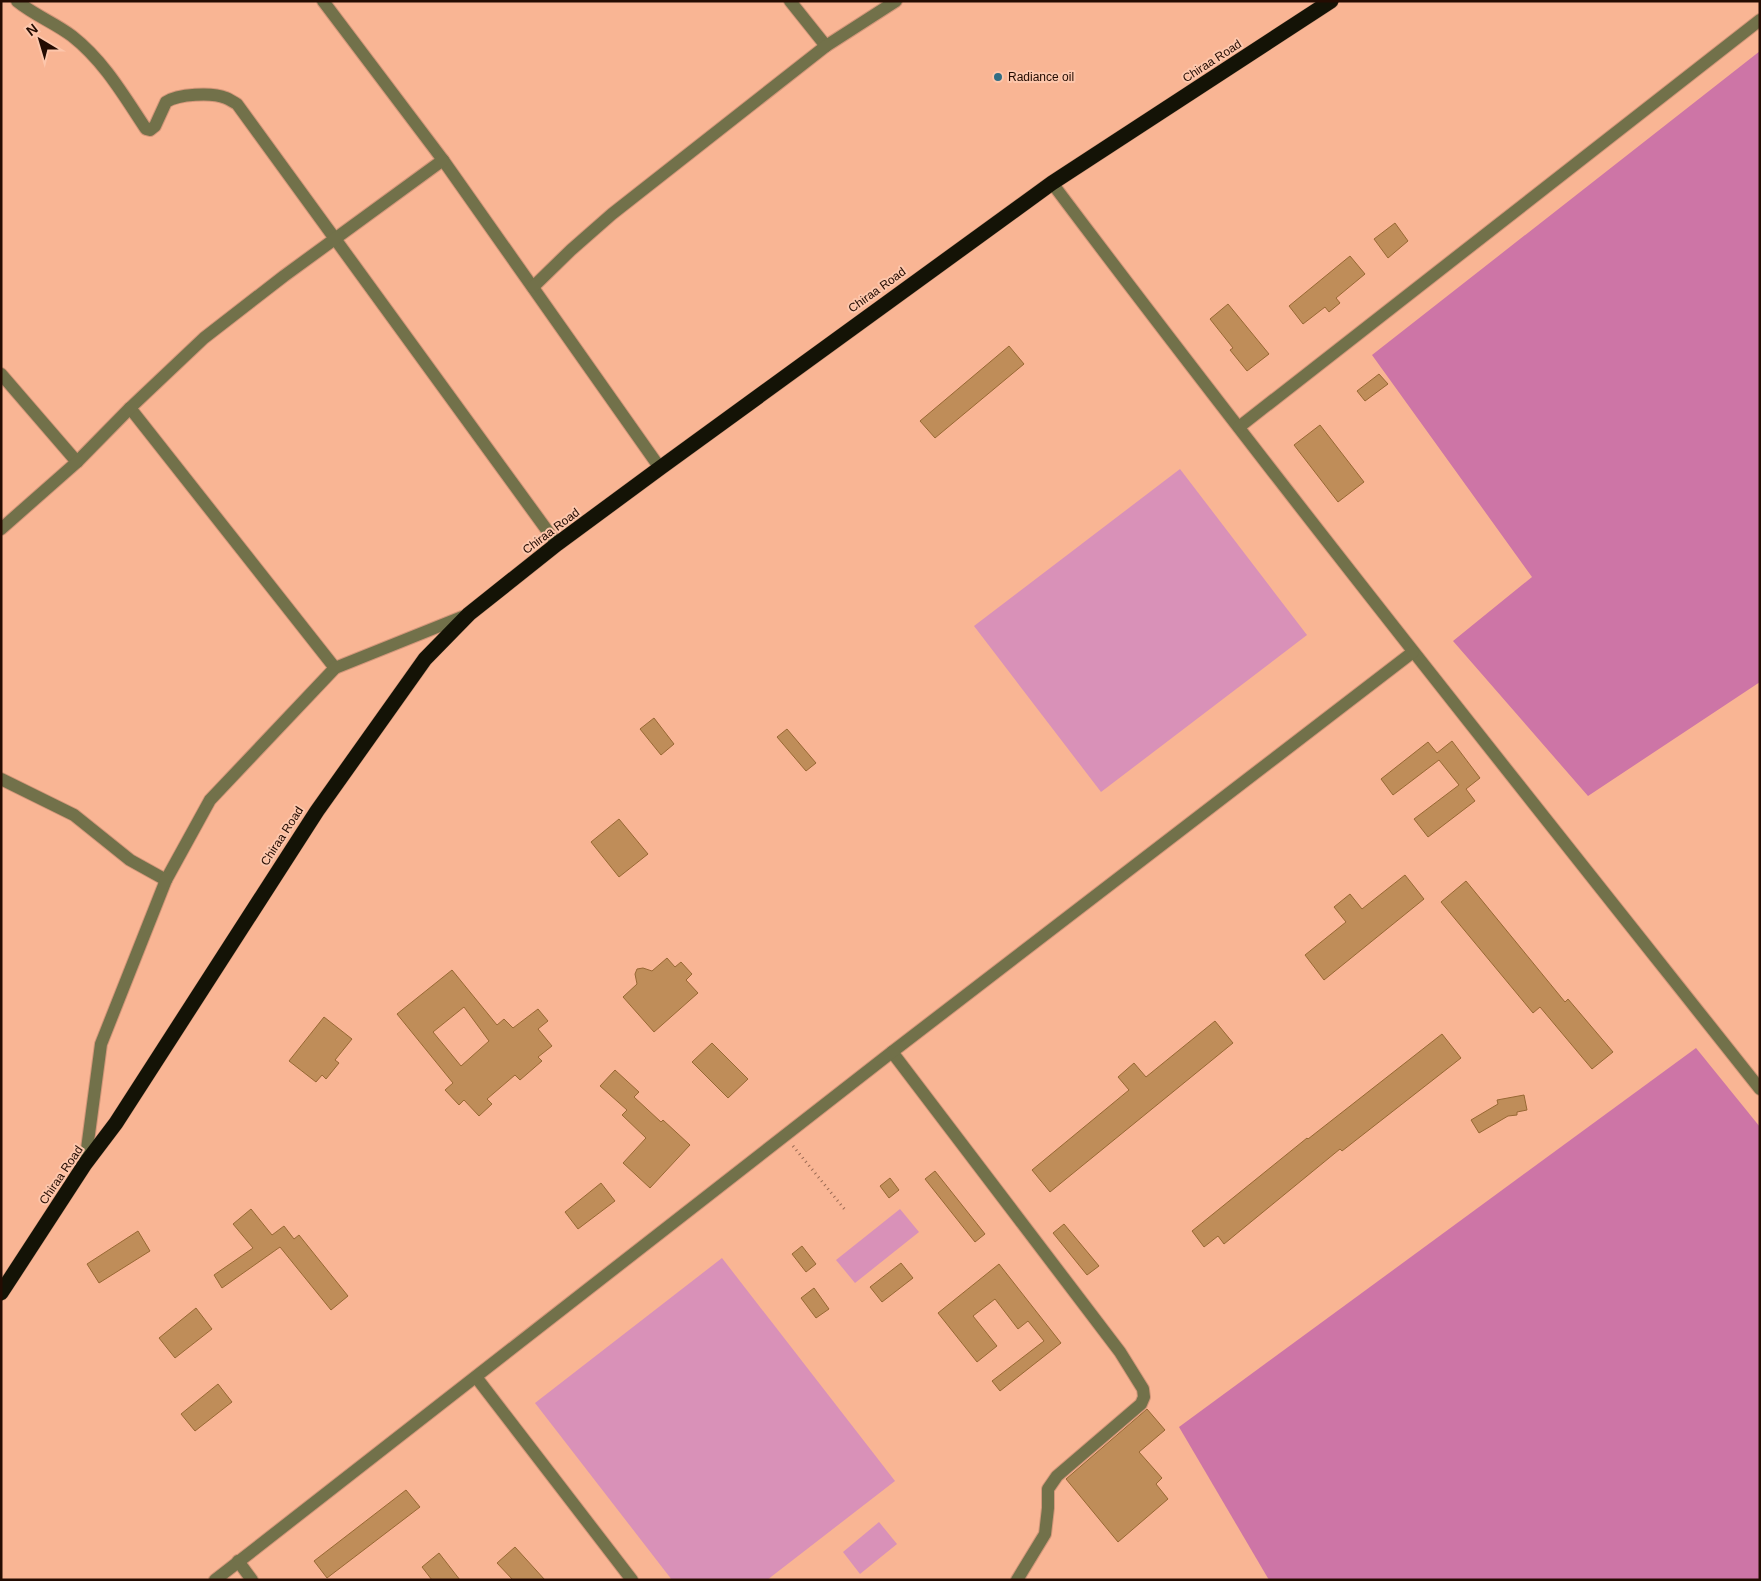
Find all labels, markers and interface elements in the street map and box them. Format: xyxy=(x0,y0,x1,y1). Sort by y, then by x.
north arrow xyxy=(15,15,65,65)
text: N xyxy=(23,20,41,39)
street label: Chiraa Road xyxy=(1180,37,1244,85)
place label: Radiance oil xyxy=(1008,70,1074,84)
marker: Radiance oil xyxy=(992,71,1004,83)
street label: Chiraa Road xyxy=(846,265,908,315)
street label: Chiraa Road xyxy=(520,505,582,557)
street label: Chiraa Road xyxy=(258,804,306,868)
street label: Chiraa Road xyxy=(36,1143,86,1207)

